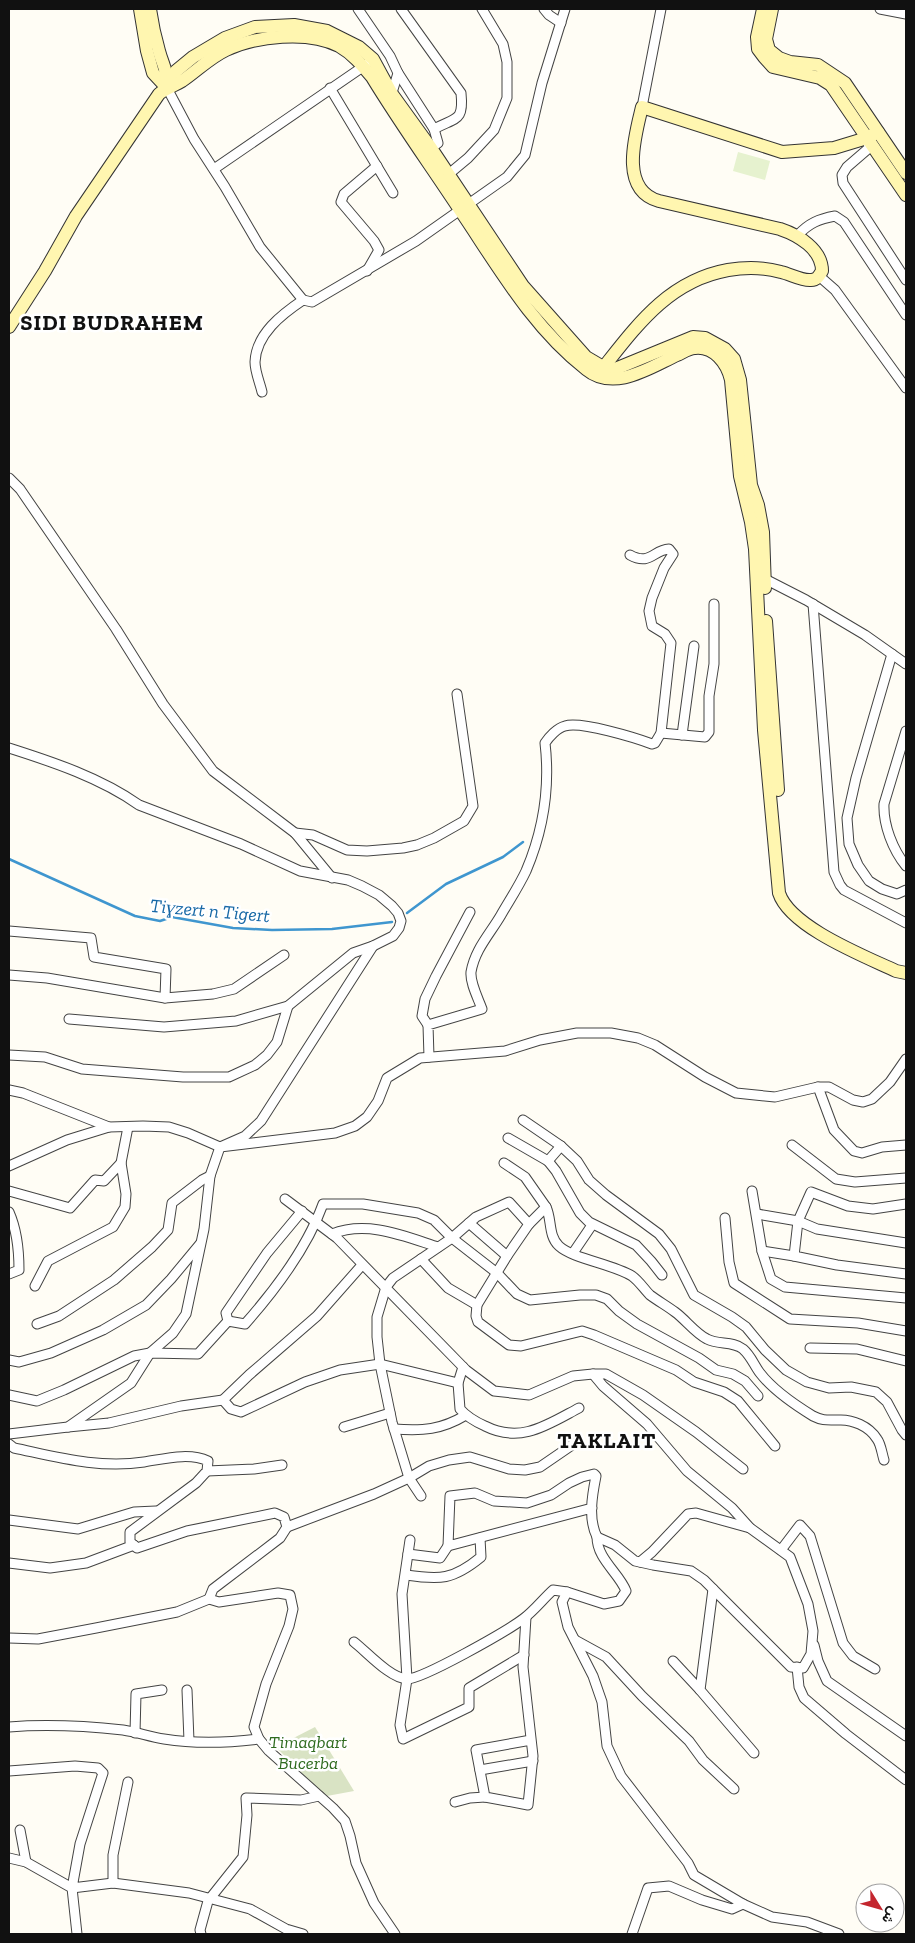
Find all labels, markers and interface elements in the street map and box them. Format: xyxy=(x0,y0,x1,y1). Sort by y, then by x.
district label: SIDI BUDRAHEM xyxy=(20,309,204,336)
water label: Tiɣzert n Tigert xyxy=(149,894,271,927)
district label: TAKLAIT xyxy=(557,1427,657,1454)
park label: Timaqbart Bucerba xyxy=(269,1731,347,1774)
north arrow xyxy=(855,1883,905,1933)
text: ش xyxy=(878,1904,902,1927)

